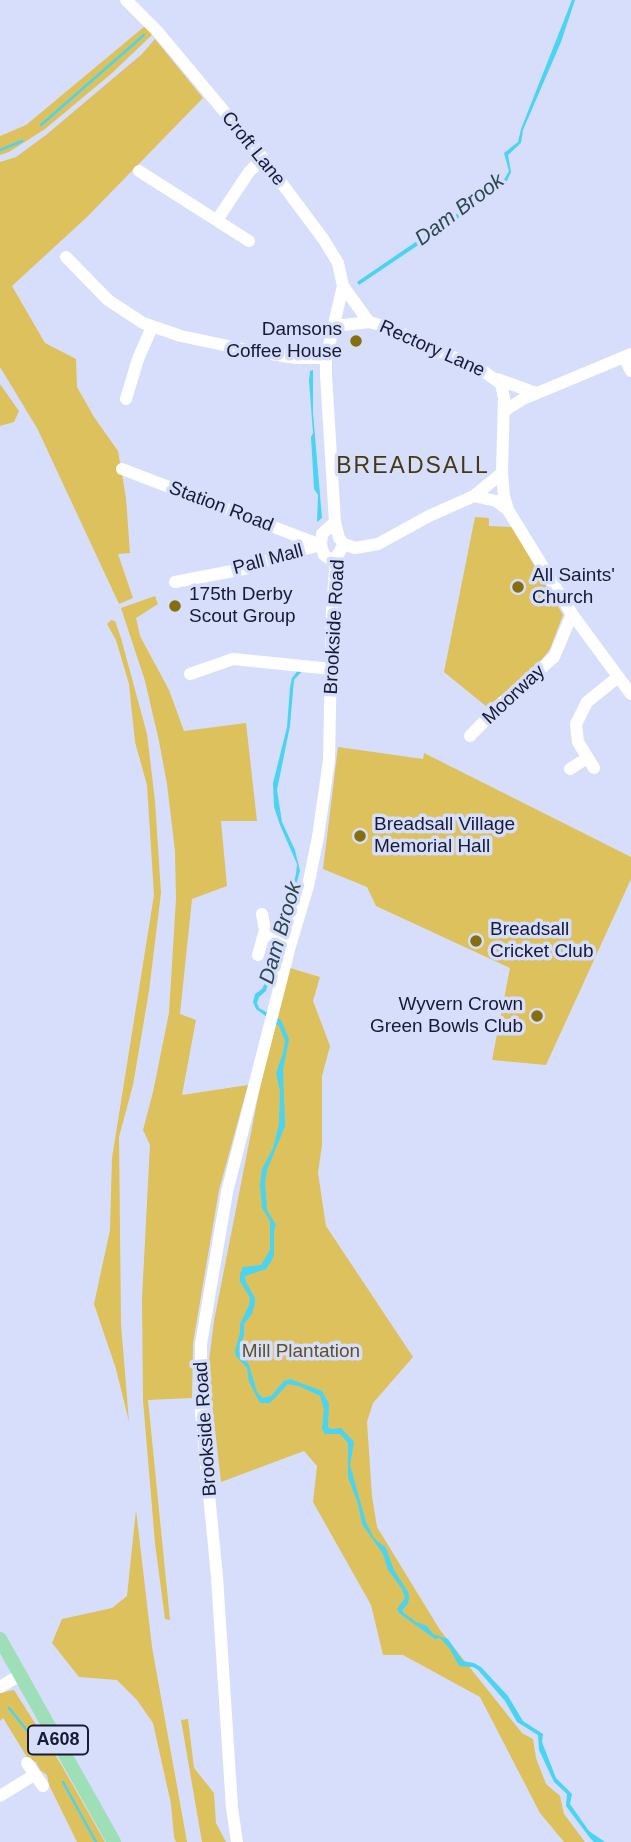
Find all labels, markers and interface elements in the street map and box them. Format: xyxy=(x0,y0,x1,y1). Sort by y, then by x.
street label: Croft Lane xyxy=(216,107,290,191)
water label: Dam Brook xyxy=(410,168,510,252)
street label: Rectory Lane xyxy=(376,316,488,382)
place label: Damsons Coffee House xyxy=(226,319,342,363)
marker: Damsons Coffee House xyxy=(348,333,364,349)
district label: BREADSALL xyxy=(337,453,489,481)
street label: Station Road xyxy=(166,477,276,537)
street label: Pall Mall xyxy=(230,540,306,580)
street label: Brookside Road xyxy=(320,559,350,695)
place label: All Saints' Church xyxy=(532,565,615,609)
marker: All Saints' Church xyxy=(510,579,526,595)
place label: 175th Derby Scout Group xyxy=(189,584,296,628)
marker: 175th Derby Scout Group xyxy=(167,598,183,614)
street label: Moorway xyxy=(478,660,550,730)
place label: Breadsall Village Memorial Hall xyxy=(374,814,515,858)
marker: Breadsall Village Memorial Hall xyxy=(352,828,368,844)
water label: Dam Brook xyxy=(254,879,308,987)
place label: Breadsall Cricket Club xyxy=(490,919,593,963)
marker: Breadsall Cricket Club xyxy=(468,933,484,949)
place label: Wyvern Crown Green Bowls Club xyxy=(370,994,523,1038)
marker: Wyvern Crown Green Bowls Club xyxy=(529,1008,545,1024)
park label: Mill Plantation xyxy=(242,1341,360,1363)
street label: Brookside Road xyxy=(190,1361,222,1497)
road number: A608 xyxy=(28,1726,88,1755)

